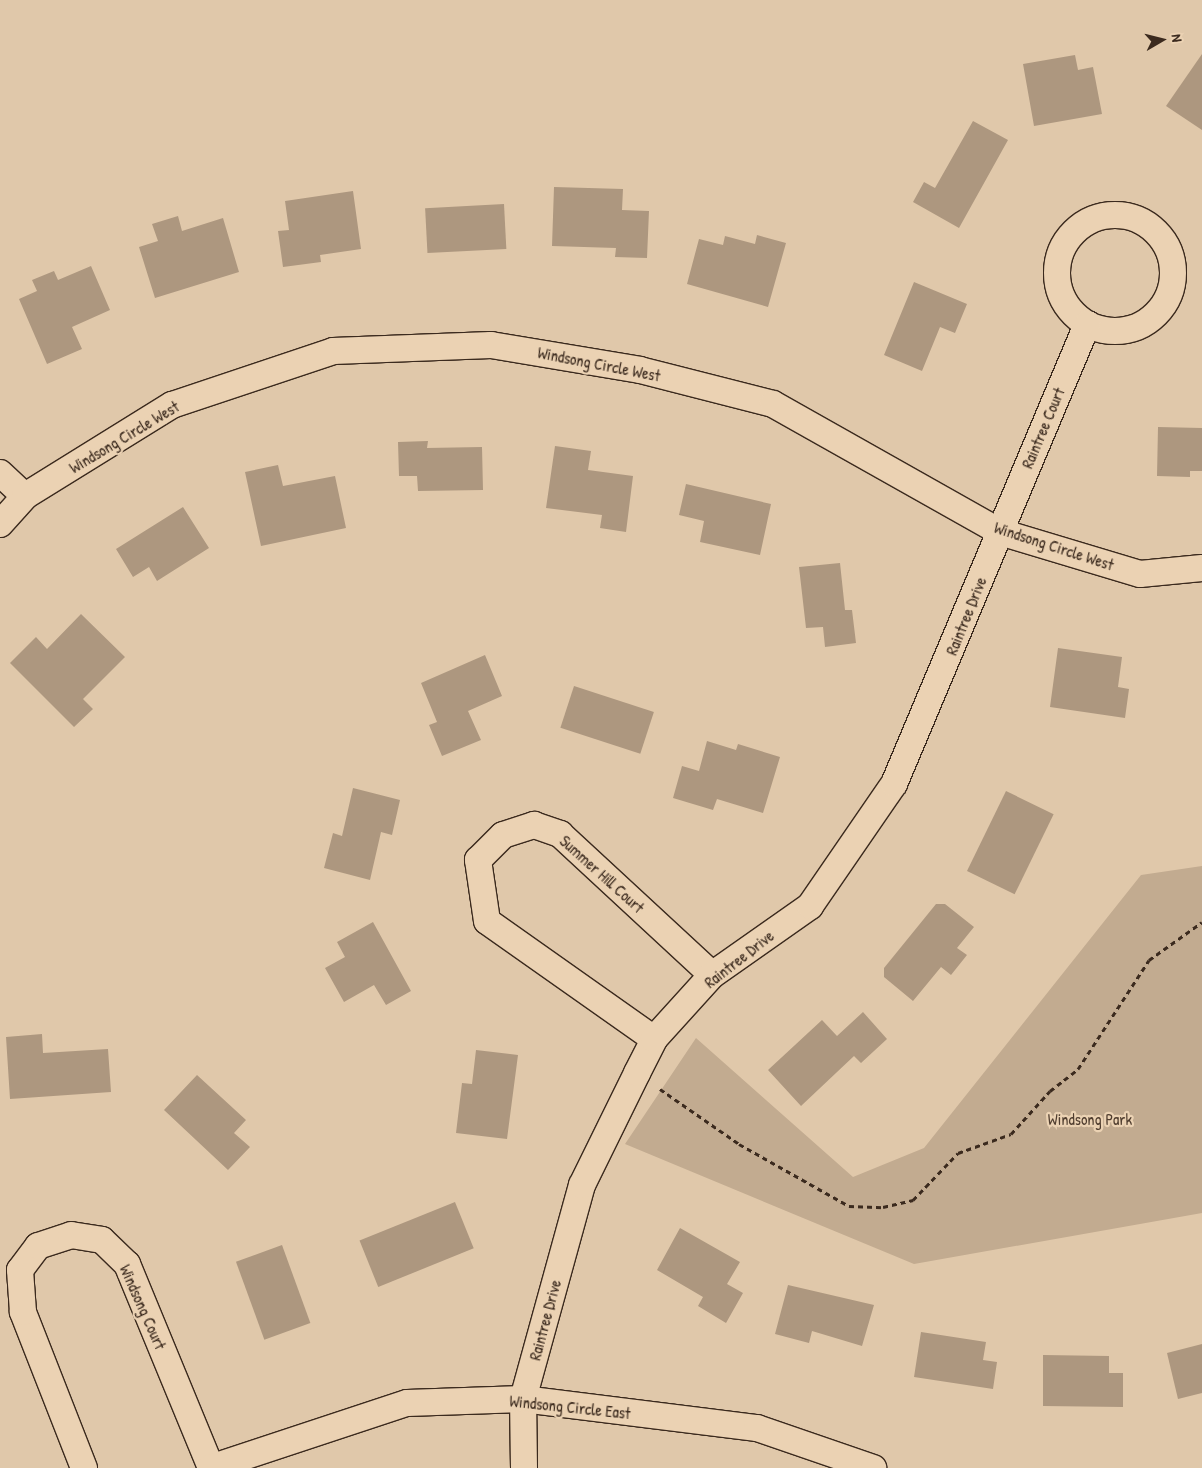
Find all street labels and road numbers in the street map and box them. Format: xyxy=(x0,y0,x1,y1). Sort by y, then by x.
street label: Windsong Circle West xyxy=(536,343,662,385)
street label: Raintree Court xyxy=(1017,385,1069,471)
street label: Windsong Circle West xyxy=(66,397,182,477)
street label: Windsong Circle West xyxy=(992,518,1116,574)
street label: Raintree Drive xyxy=(942,574,990,658)
street label: Summer Hill Court xyxy=(556,831,648,917)
street label: Raintree Drive xyxy=(701,926,777,992)
street label: Windsong Court xyxy=(116,1262,170,1352)
street label: Raintree Drive xyxy=(525,1278,565,1362)
street label: Windsong Circle East xyxy=(509,1391,631,1423)

